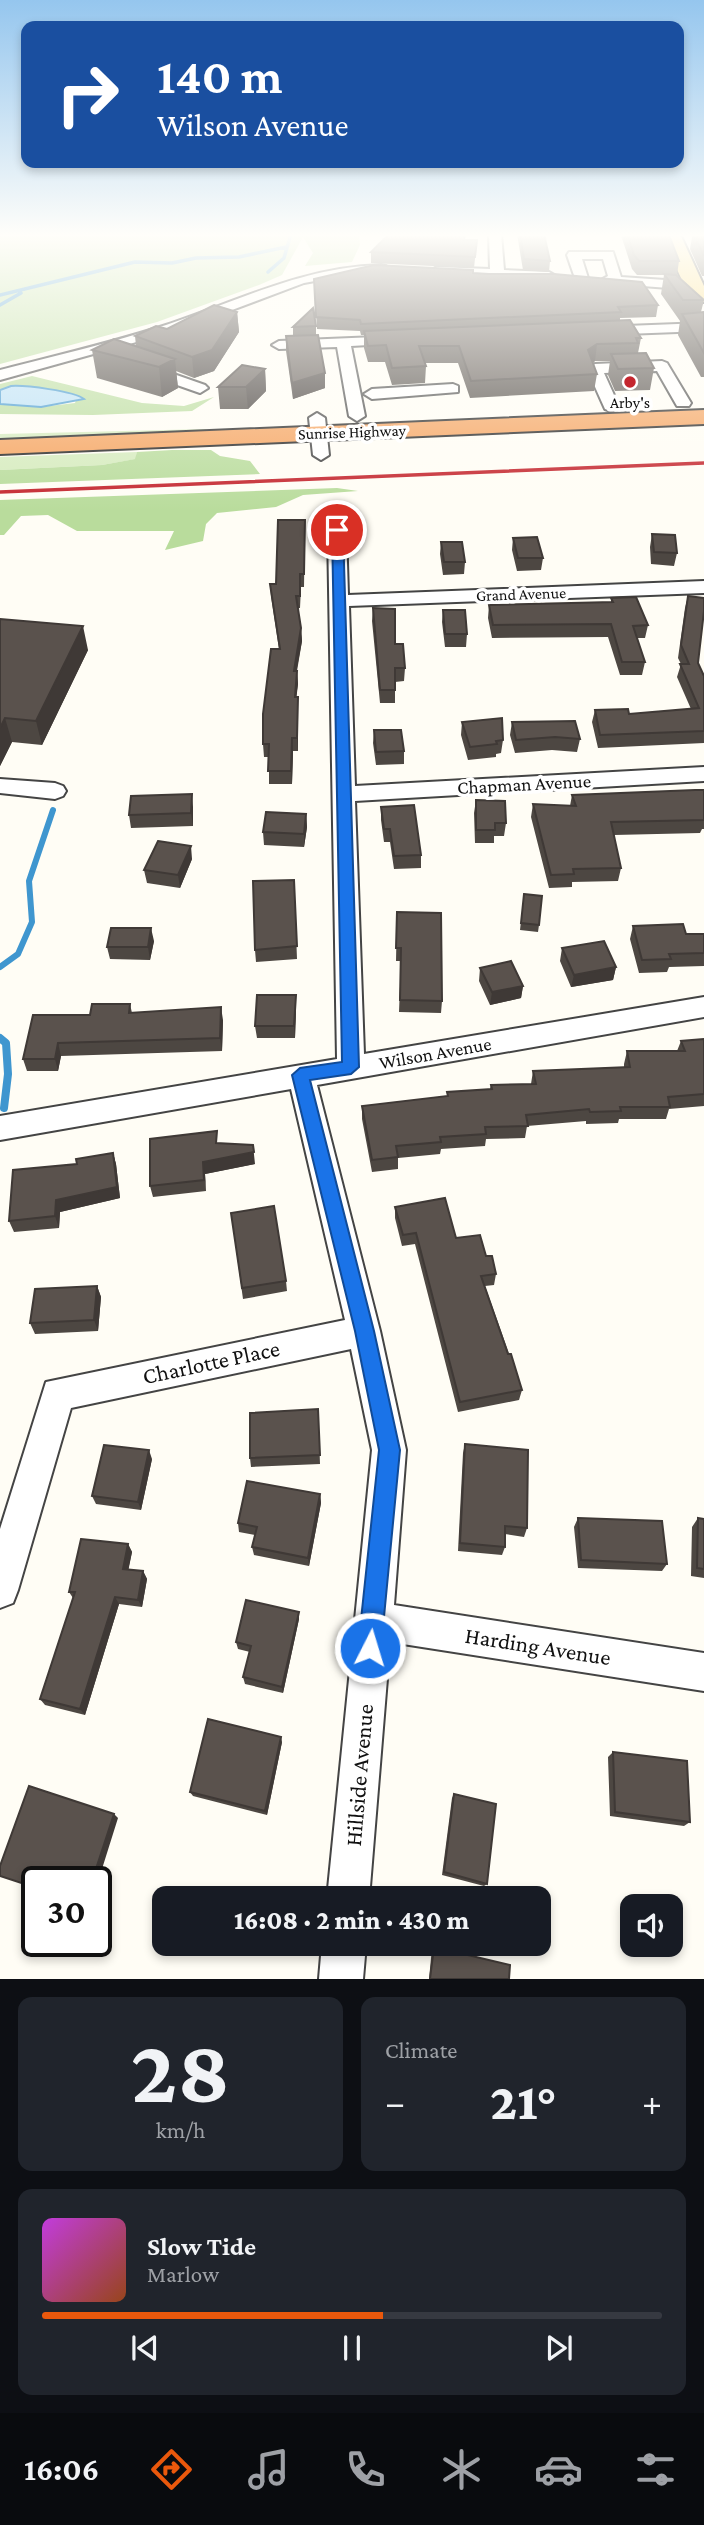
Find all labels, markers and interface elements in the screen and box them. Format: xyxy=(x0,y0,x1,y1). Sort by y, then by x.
icon: right xyxy=(42,49,133,140)
text: 140 m xyxy=(157,49,282,104)
text: Wilson Avenue xyxy=(157,107,349,143)
marker: Arby's xyxy=(622,374,638,390)
place label: Arby's xyxy=(610,394,650,412)
street label: Sunrise Highway xyxy=(298,422,407,443)
pin xyxy=(307,500,367,560)
icon: arrive xyxy=(318,511,356,549)
street label: Grand Avenue xyxy=(476,584,566,604)
street label: Chapman Avenue xyxy=(457,770,591,798)
street label: Wilson Avenue xyxy=(377,1033,493,1073)
street label: Charlotte Place xyxy=(140,1335,282,1389)
position arrow xyxy=(333,1611,407,1685)
street label: Harding Avenue xyxy=(463,1622,613,1670)
street label: Hillside Avenue xyxy=(340,1703,378,1847)
speed limit sign: 30 xyxy=(21,1866,112,1957)
map controls xyxy=(620,1894,683,1957)
button: sound xyxy=(620,1894,683,1957)
text: 16:08 · 2 min · 430 m xyxy=(234,1906,469,1935)
text: 28 xyxy=(131,2020,230,2122)
text: Climate xyxy=(385,2037,457,2063)
text: 21° xyxy=(490,2072,557,2130)
text: − xyxy=(385,2081,405,2123)
text: + xyxy=(642,2081,662,2123)
text: km/h xyxy=(156,2117,205,2143)
text: Slow Tide xyxy=(147,2232,256,2261)
text: Marlow xyxy=(147,2261,219,2287)
icon: previous xyxy=(126,2329,164,2367)
icon: pause xyxy=(333,2329,371,2367)
icon: next xyxy=(540,2329,578,2367)
icon: directions xyxy=(147,2445,196,2494)
icon: music xyxy=(244,2445,293,2494)
icon: phone xyxy=(341,2445,390,2494)
icon: climate xyxy=(437,2445,486,2494)
icon: car xyxy=(534,2445,583,2494)
icon: filters xyxy=(631,2445,680,2494)
text: 16:06 xyxy=(24,2451,99,2487)

